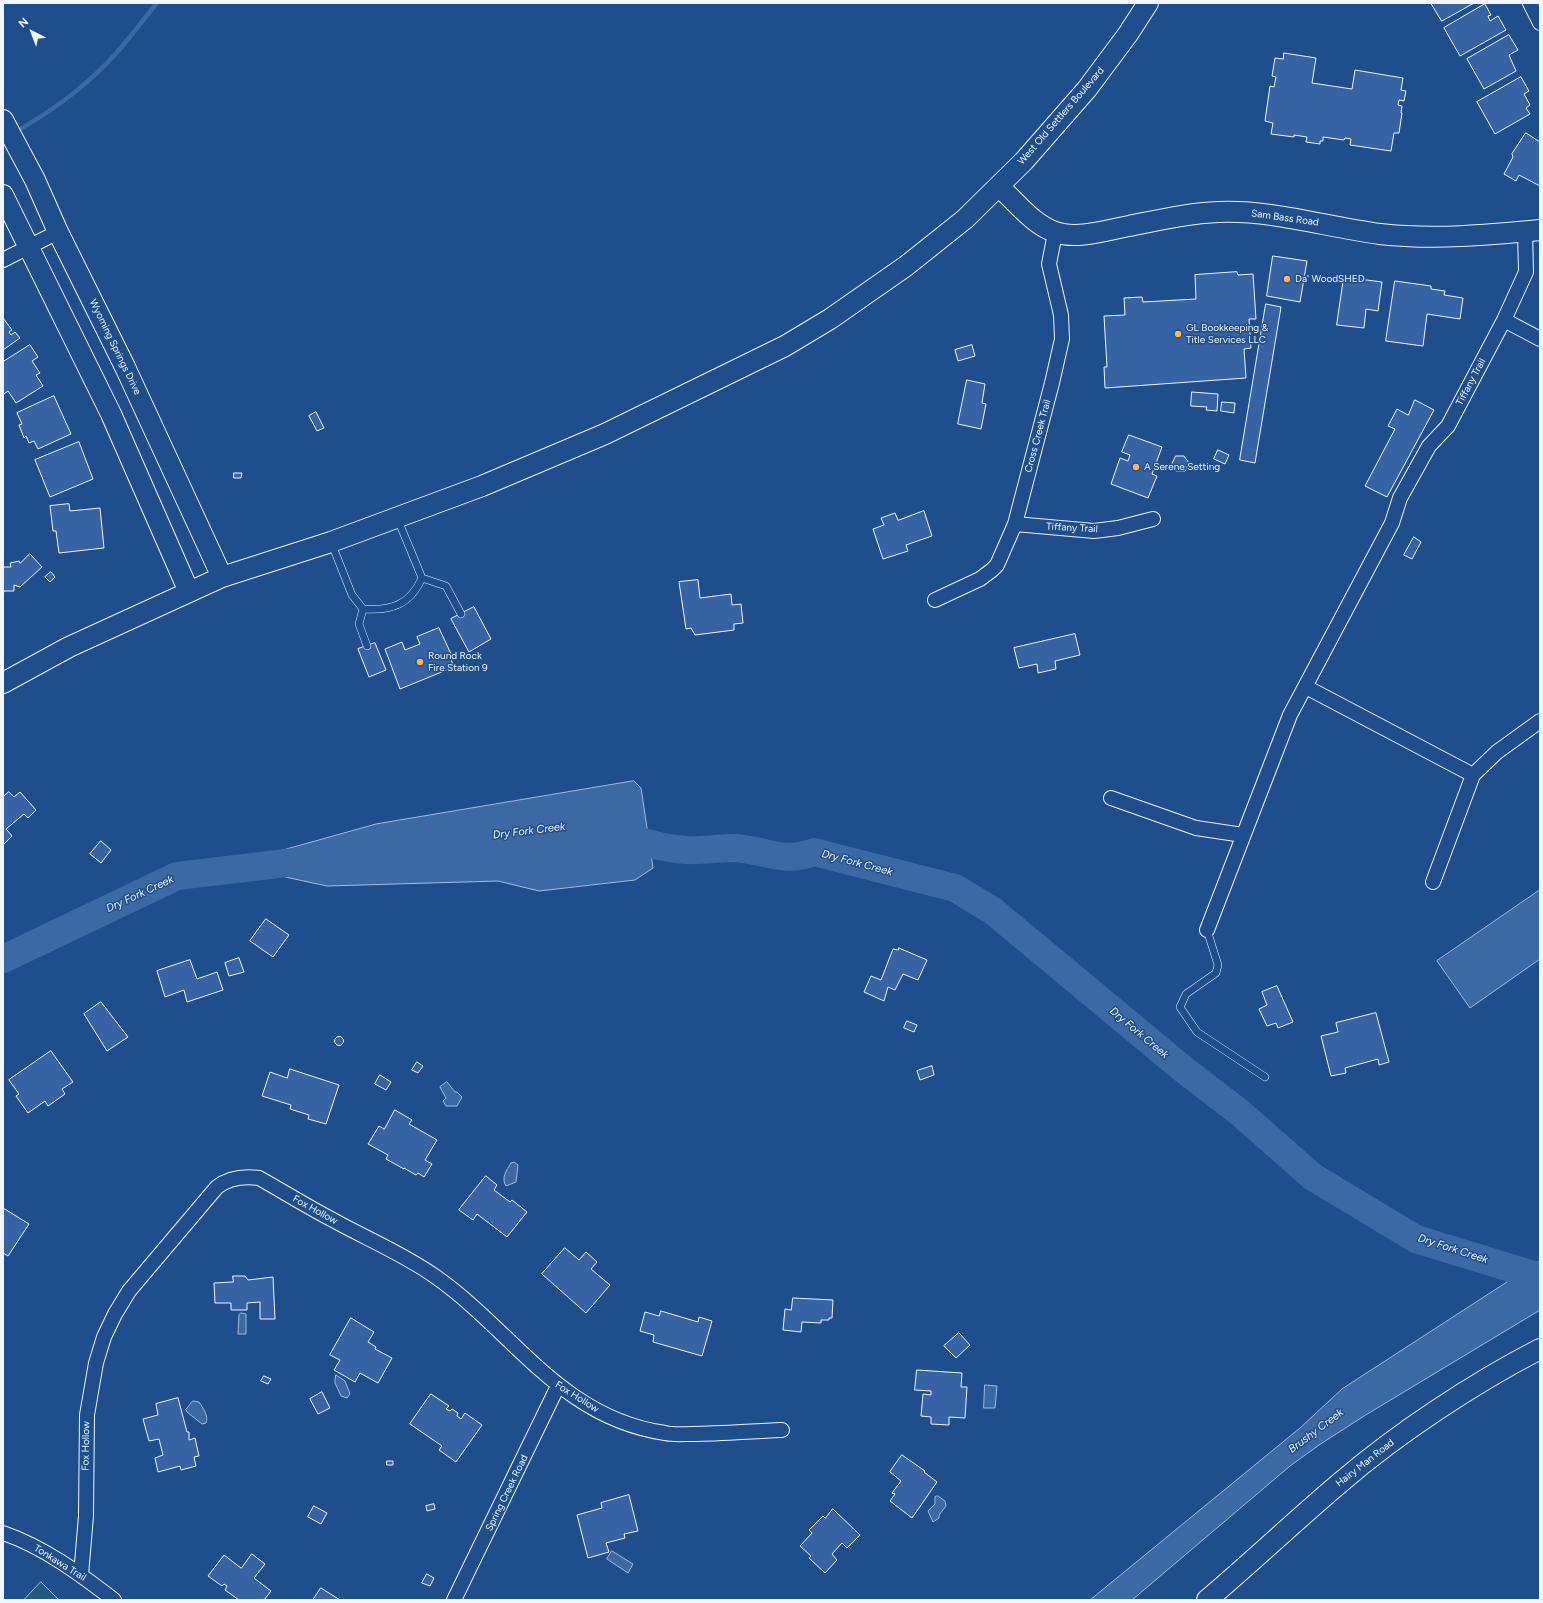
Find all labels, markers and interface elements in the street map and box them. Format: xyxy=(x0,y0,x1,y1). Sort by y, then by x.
north arrow xyxy=(12,12,52,52)
text: N xyxy=(16,15,31,30)
street label: West Old Settlers Boulevard xyxy=(1015,65,1107,167)
street label: Sam Bass Road xyxy=(1250,207,1320,229)
place label: Da' WoodSHED xyxy=(1295,273,1365,285)
marker: Da' WoodSHED xyxy=(1282,274,1292,284)
street label: Wyoming Springs Drive xyxy=(87,297,143,397)
place label: GL Bookkeeping & Title Services LLC xyxy=(1186,322,1268,346)
marker: GL Bookkeeping & Title Services LLC xyxy=(1173,329,1183,339)
street label: Tiffany Trail xyxy=(1454,356,1488,408)
street label: Cross Creek Trail xyxy=(1022,398,1054,474)
place label: A Serene Setting xyxy=(1144,461,1220,473)
marker: A Serene Setting xyxy=(1131,462,1141,472)
street label: Tiffany Trail xyxy=(1046,521,1098,535)
place label: Round Rock Fire Station 9 xyxy=(428,650,488,674)
marker: Round Rock Fire Station 9 xyxy=(415,657,425,667)
water label: Dry Fork Creek xyxy=(492,820,566,842)
water label: Dry Fork Creek xyxy=(820,847,894,879)
water label: Dry Fork Creek xyxy=(104,873,176,915)
water label: Dry Fork Creek xyxy=(1107,1005,1171,1061)
street label: Fox Hollow xyxy=(290,1193,340,1227)
water label: Dry Fork Creek xyxy=(1416,1231,1490,1267)
street label: Fox Hollow xyxy=(553,1379,601,1415)
water label: Brushy Creek xyxy=(1286,1406,1346,1456)
street label: Fox Hollow xyxy=(80,1421,92,1471)
street label: Hairy Man Road xyxy=(1333,1437,1397,1489)
street label: Spring Creek Road xyxy=(483,1453,531,1533)
street label: Tonkawa Trail xyxy=(32,1542,88,1584)

